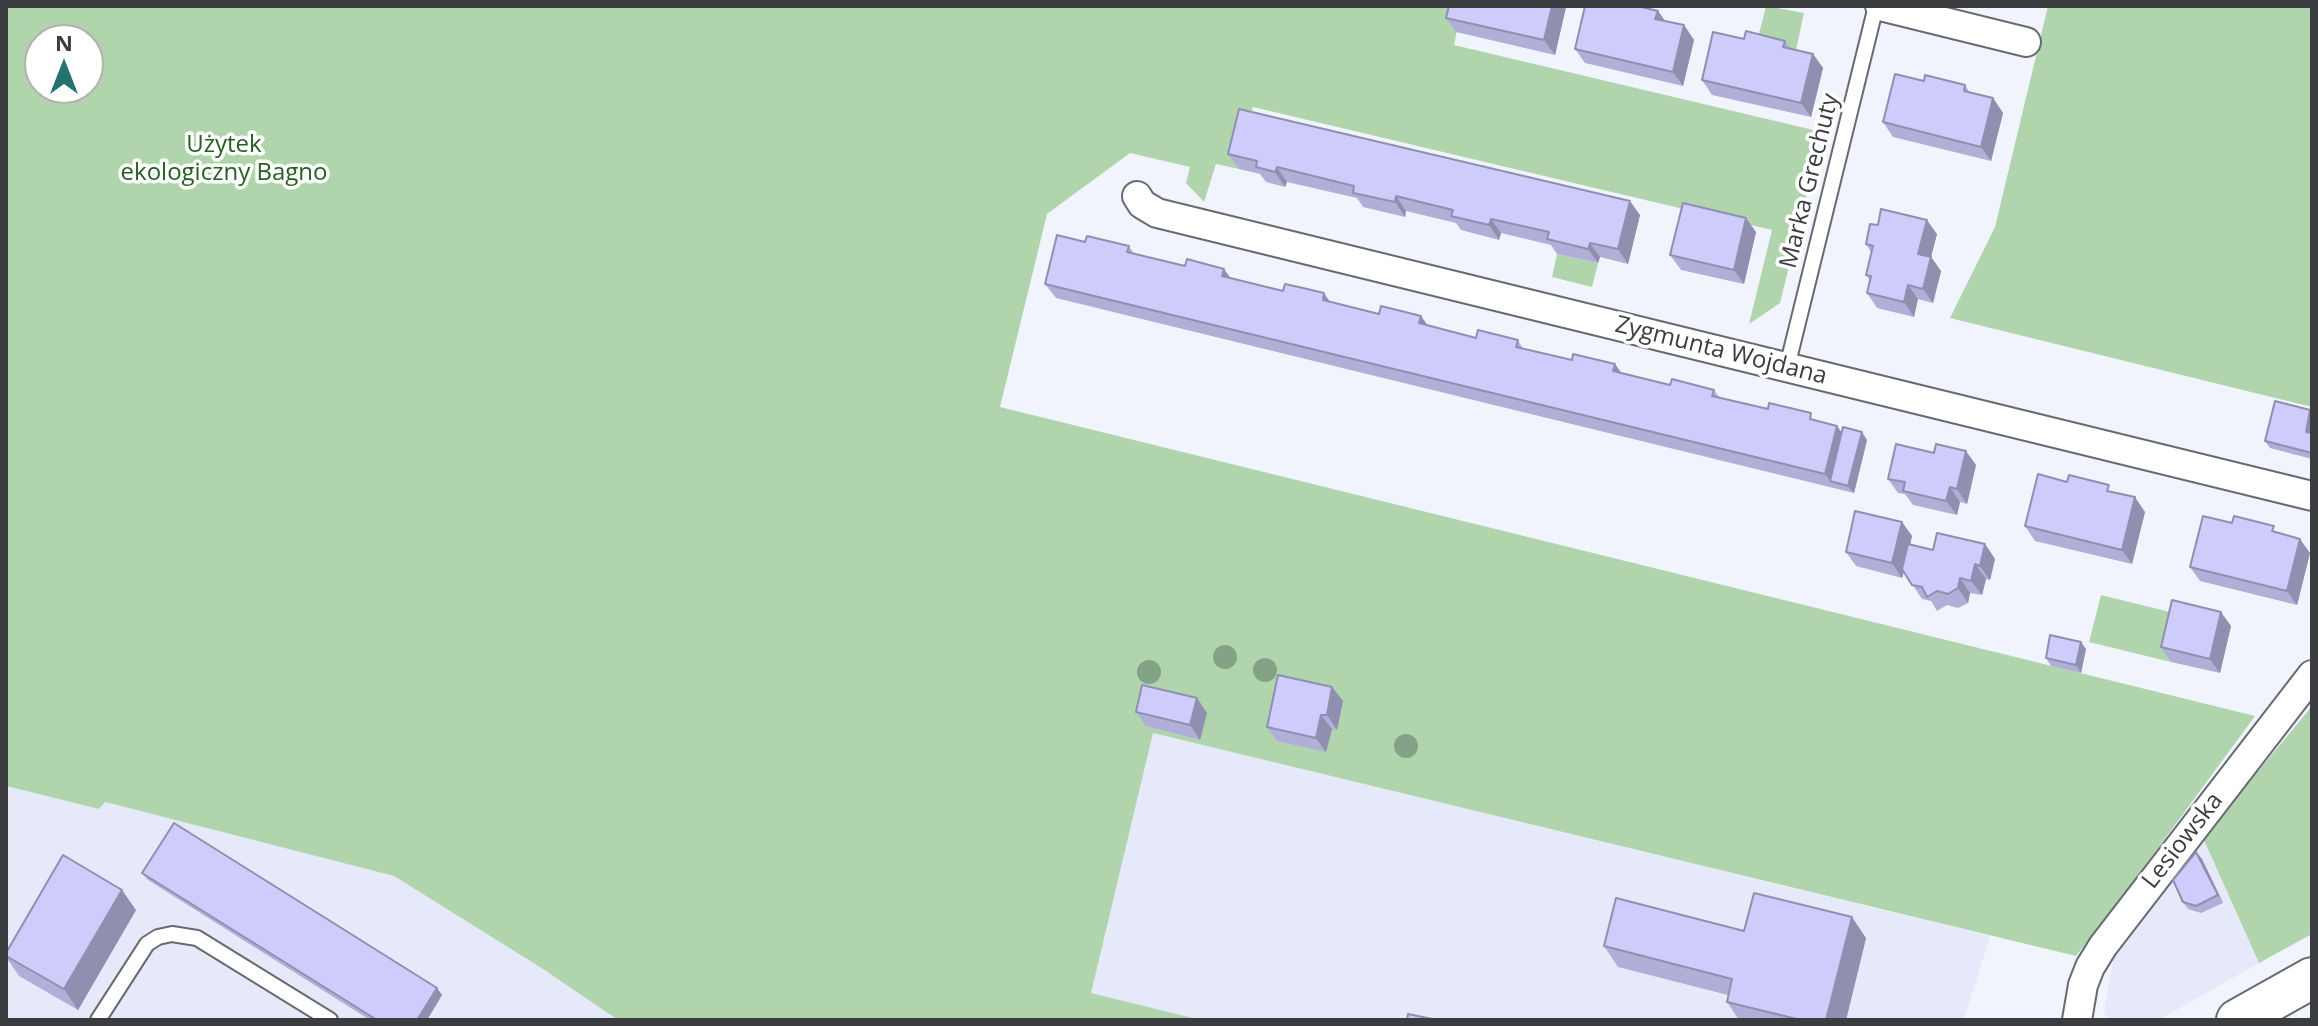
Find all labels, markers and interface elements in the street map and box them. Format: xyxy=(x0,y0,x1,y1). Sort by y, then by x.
north arrow xyxy=(24,24,104,104)
text: N xyxy=(55,27,73,57)
street label: Marka Grechuty xyxy=(1774,91,1846,271)
park label: Użytek ekologiczny Bagno xyxy=(121,131,327,187)
street label: Zygmunta Wojdana xyxy=(1612,311,1830,391)
street label: Lesiowska xyxy=(2137,787,2229,895)

